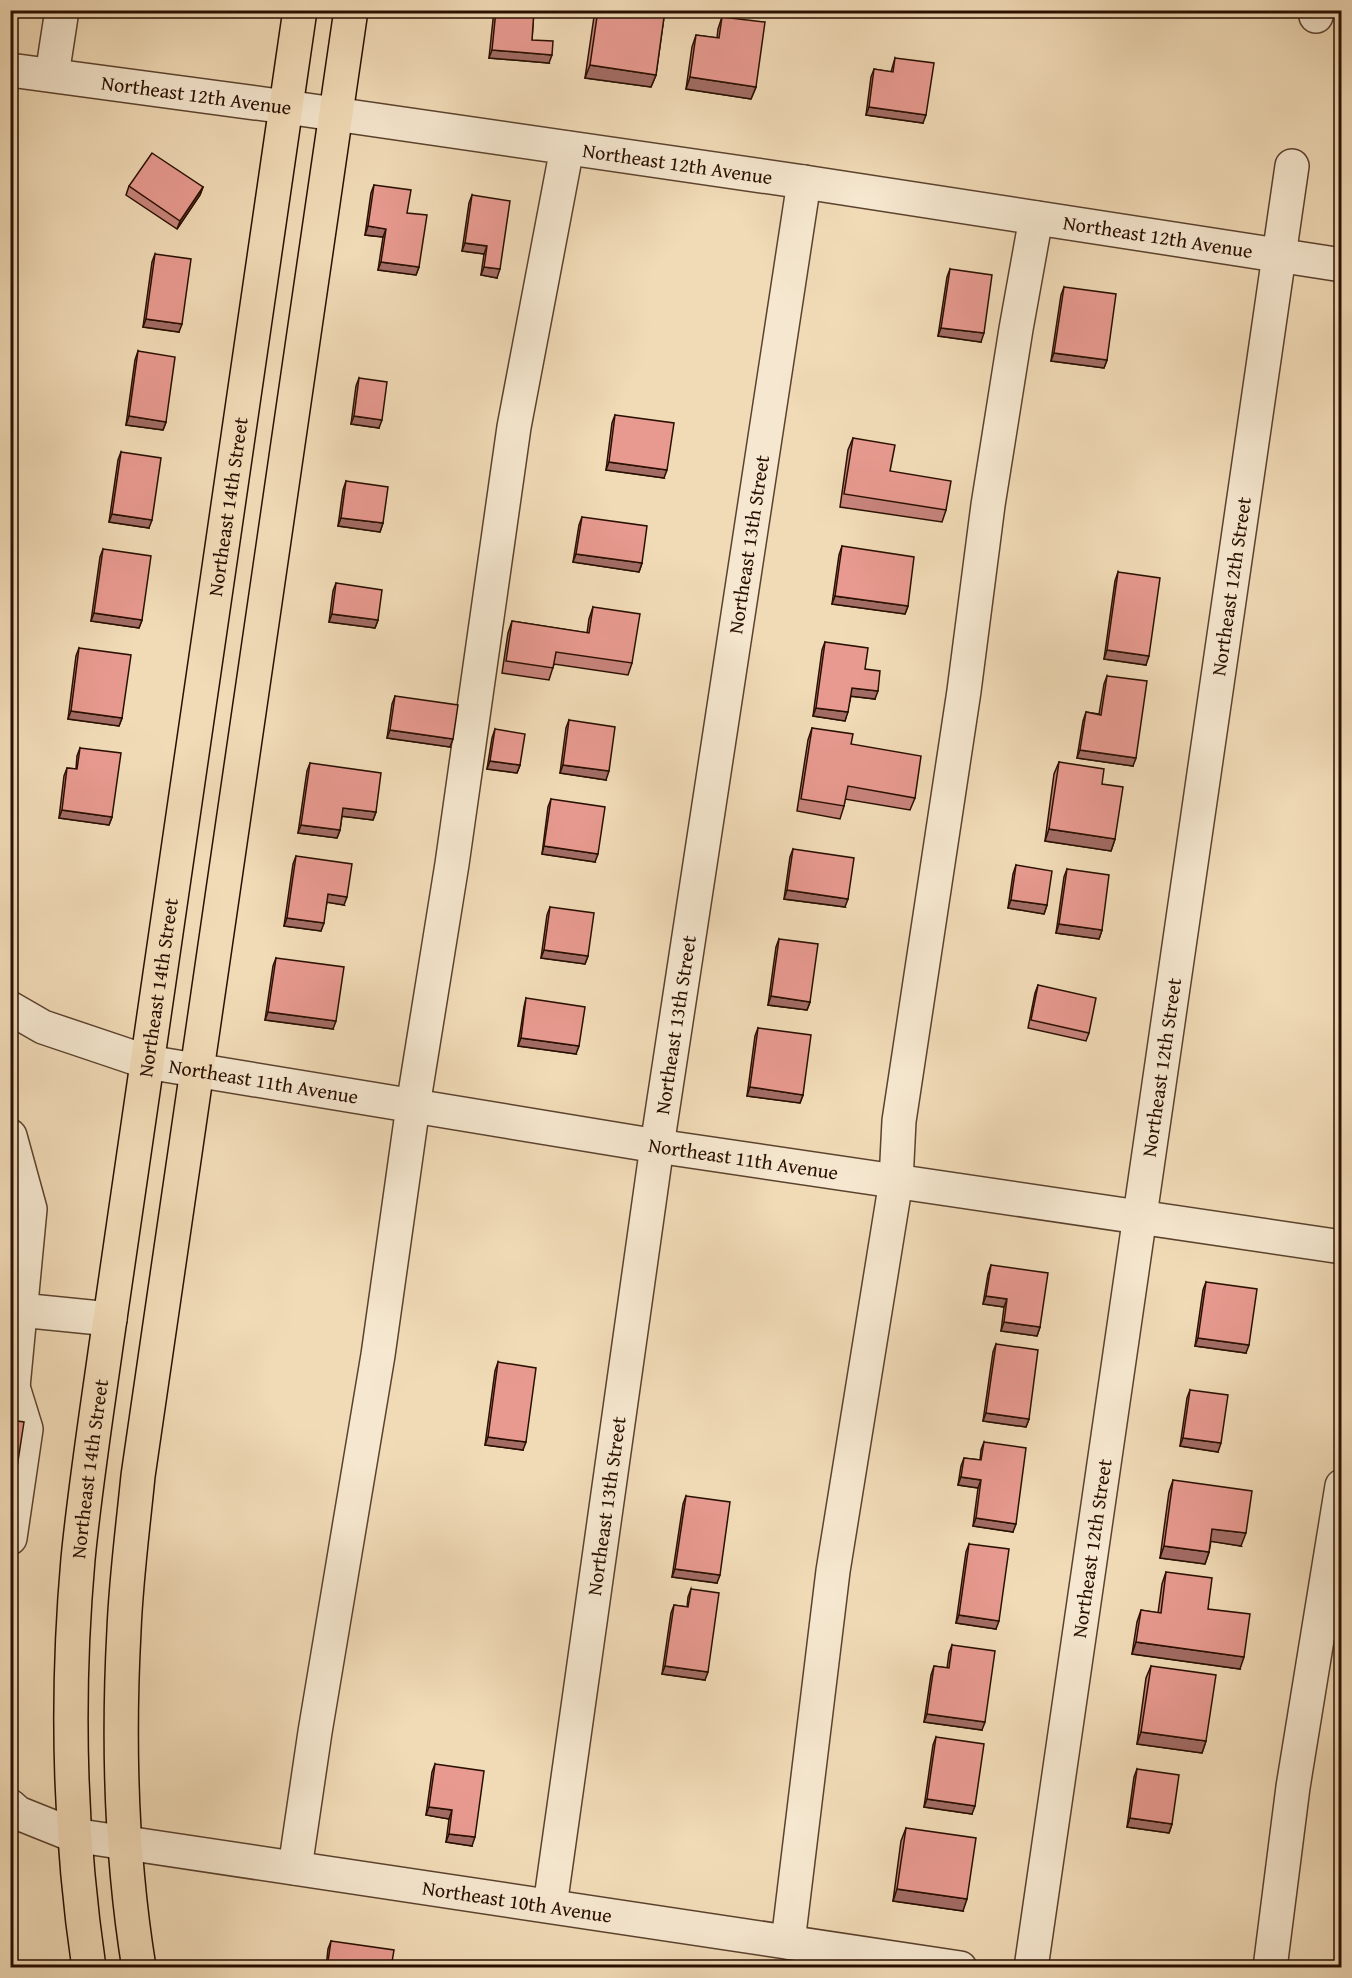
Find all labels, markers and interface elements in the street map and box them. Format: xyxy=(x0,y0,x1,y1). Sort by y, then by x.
street label: Northeast 12th Avenue xyxy=(100,67,293,122)
street label: Northeast 12th Avenue xyxy=(581,135,774,191)
street label: Northeast 12th Avenue xyxy=(1061,207,1255,265)
street label: Northeast 14th Street xyxy=(200,415,255,598)
street label: Northeast 13th Street xyxy=(720,453,776,636)
street label: Northeast 12th Street xyxy=(1203,495,1258,678)
street label: Northeast 14th Street xyxy=(130,896,185,1079)
street label: Northeast 13th Street xyxy=(647,933,703,1116)
street label: Northeast 12th Street xyxy=(1134,976,1188,1159)
street label: Northeast 11th Avenue xyxy=(167,1051,361,1111)
street label: Northeast 11th Avenue xyxy=(646,1130,840,1187)
street label: Northeast 14th Street xyxy=(63,1377,115,1560)
street label: Northeast 13th Street xyxy=(579,1414,633,1597)
street label: Northeast 12th Street xyxy=(1064,1457,1119,1640)
street label: Northeast 10th Avenue xyxy=(420,1873,614,1930)

